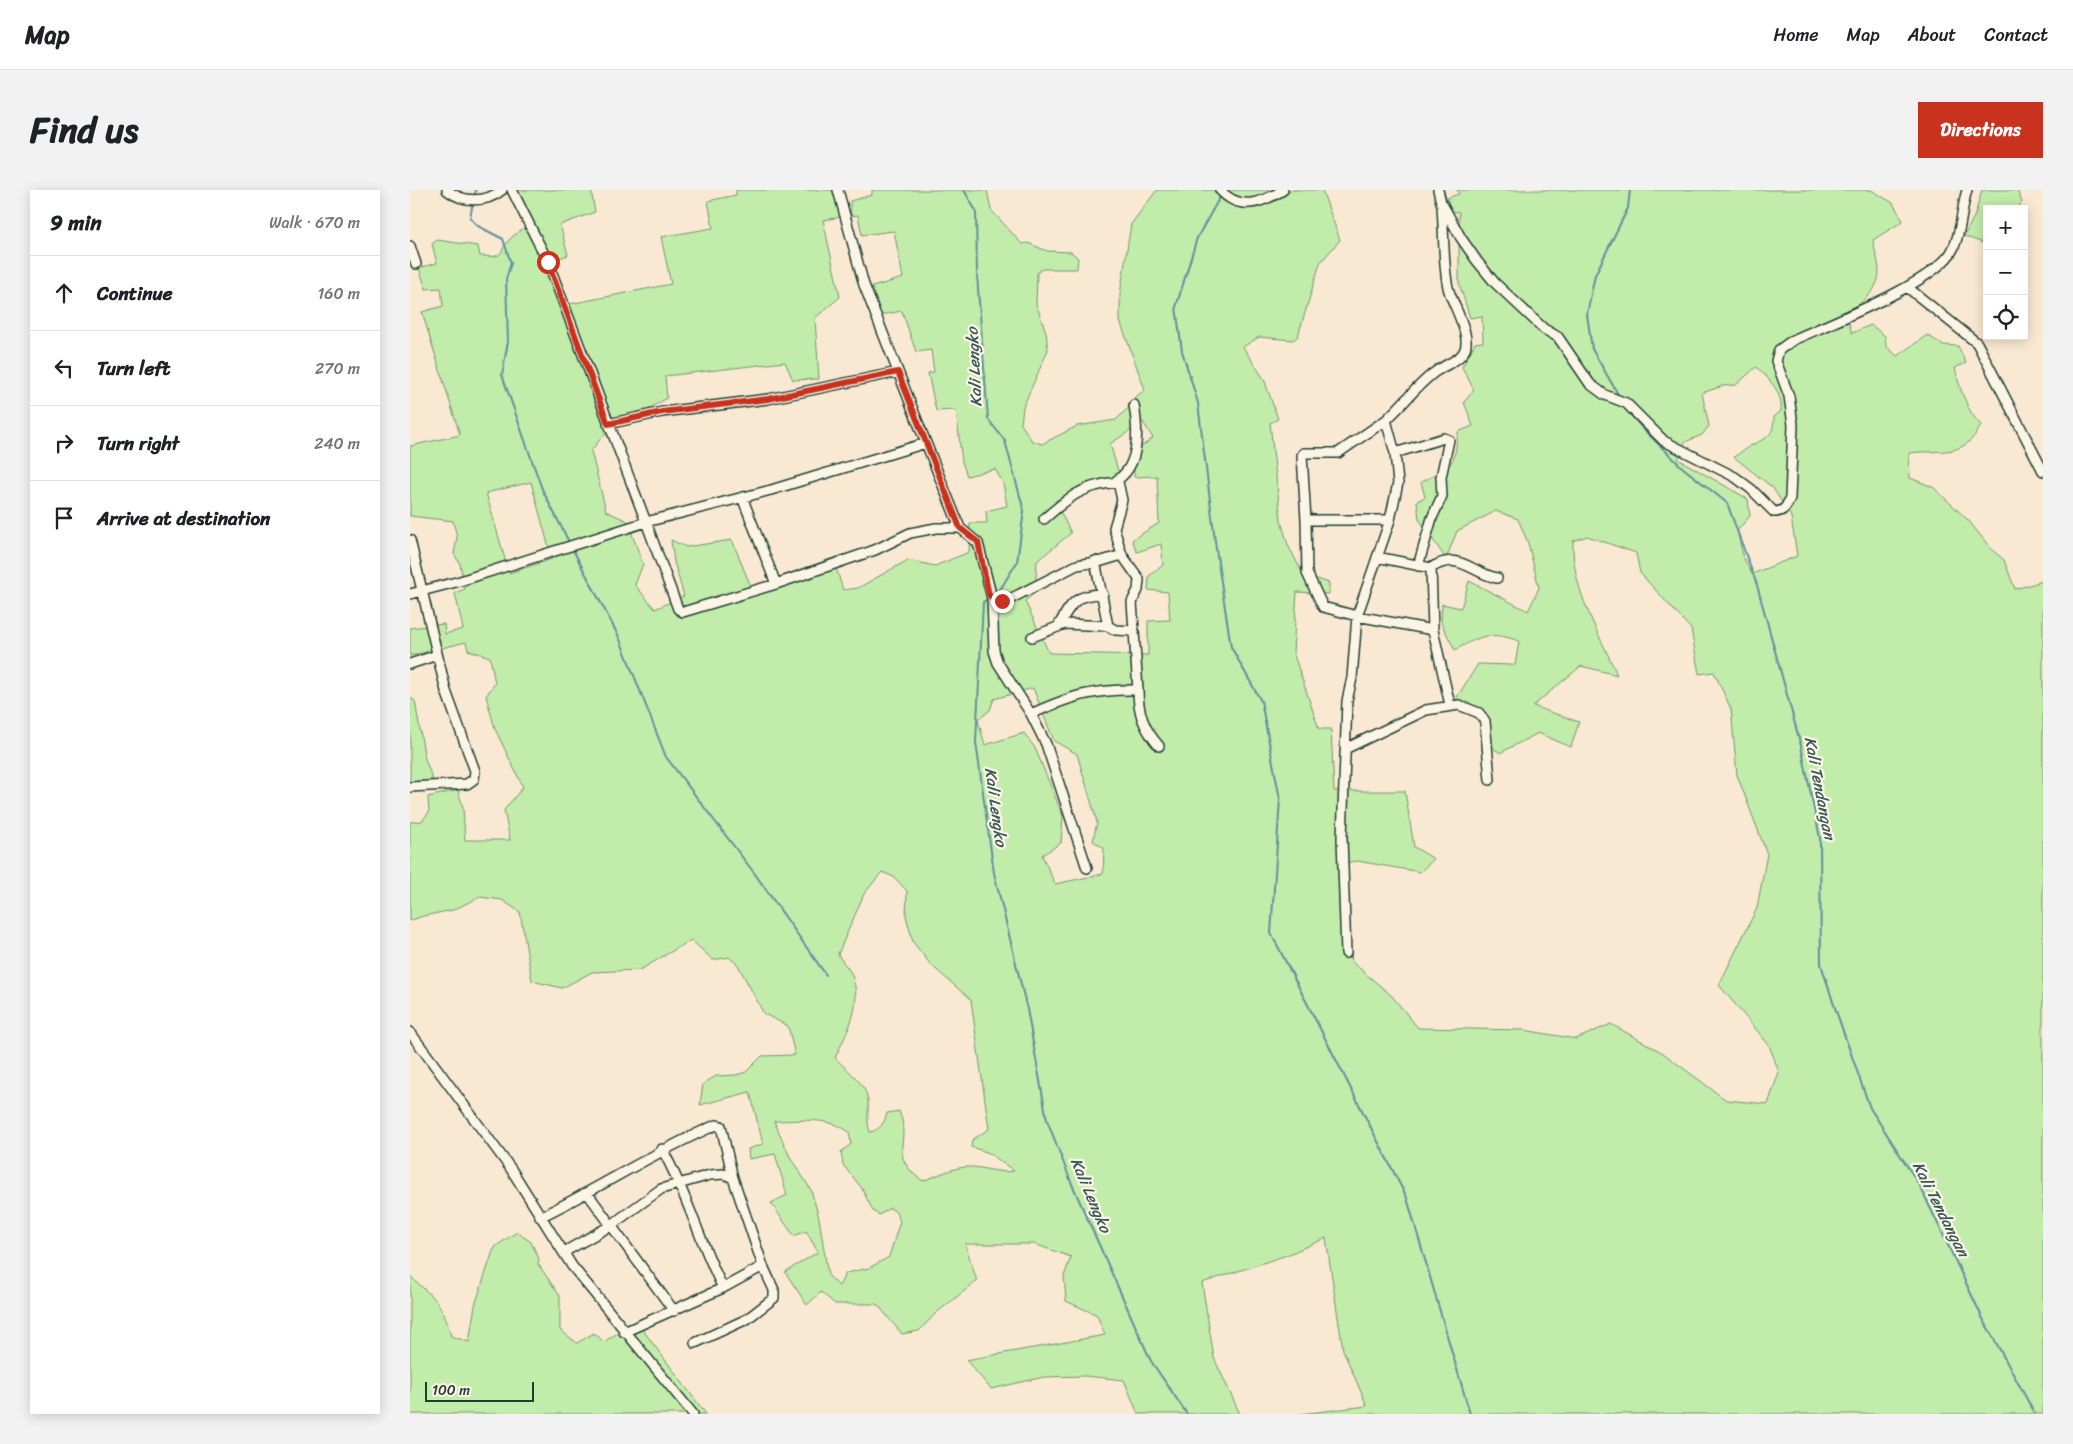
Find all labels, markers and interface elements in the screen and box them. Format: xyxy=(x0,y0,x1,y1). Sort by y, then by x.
text: Map xyxy=(25,14,69,56)
text: Home xyxy=(1774,19,1819,51)
text: Map xyxy=(1847,19,1880,51)
text: About xyxy=(1908,19,1956,51)
text: Contact xyxy=(1984,19,2048,51)
text: Find us xyxy=(30,99,138,161)
button: Directions xyxy=(1918,102,2043,158)
text: 9 min xyxy=(50,204,102,242)
map controls xyxy=(1983,205,2028,340)
button: + xyxy=(1983,205,2028,250)
text: Walk · 670 m xyxy=(269,208,360,237)
button: − xyxy=(1983,250,2028,295)
route start xyxy=(537,251,560,274)
text: Continue xyxy=(97,277,173,310)
icon: ahead xyxy=(50,279,78,307)
text: 160 m xyxy=(317,279,360,308)
button: locate xyxy=(1983,295,2028,340)
water label: Kali Lengko xyxy=(957,325,991,407)
text: Turn left xyxy=(97,352,170,385)
icon: left xyxy=(50,354,78,382)
text: 270 m xyxy=(315,354,360,383)
text: Turn right xyxy=(97,427,179,460)
icon: right xyxy=(50,429,78,457)
text: 240 m xyxy=(314,429,360,458)
text: Arrive at destination xyxy=(97,502,270,535)
icon: arrive xyxy=(50,504,78,532)
route end xyxy=(991,590,1014,613)
water label: Kali Tendangan xyxy=(1796,734,1845,844)
water label: Kali Lengko xyxy=(976,766,1016,850)
water label: Kali Lengko xyxy=(1062,1153,1121,1239)
water label: Kali Tendangan xyxy=(1904,1156,1979,1264)
text: 100 m xyxy=(432,1378,470,1403)
scale bar xyxy=(425,1379,534,1402)

